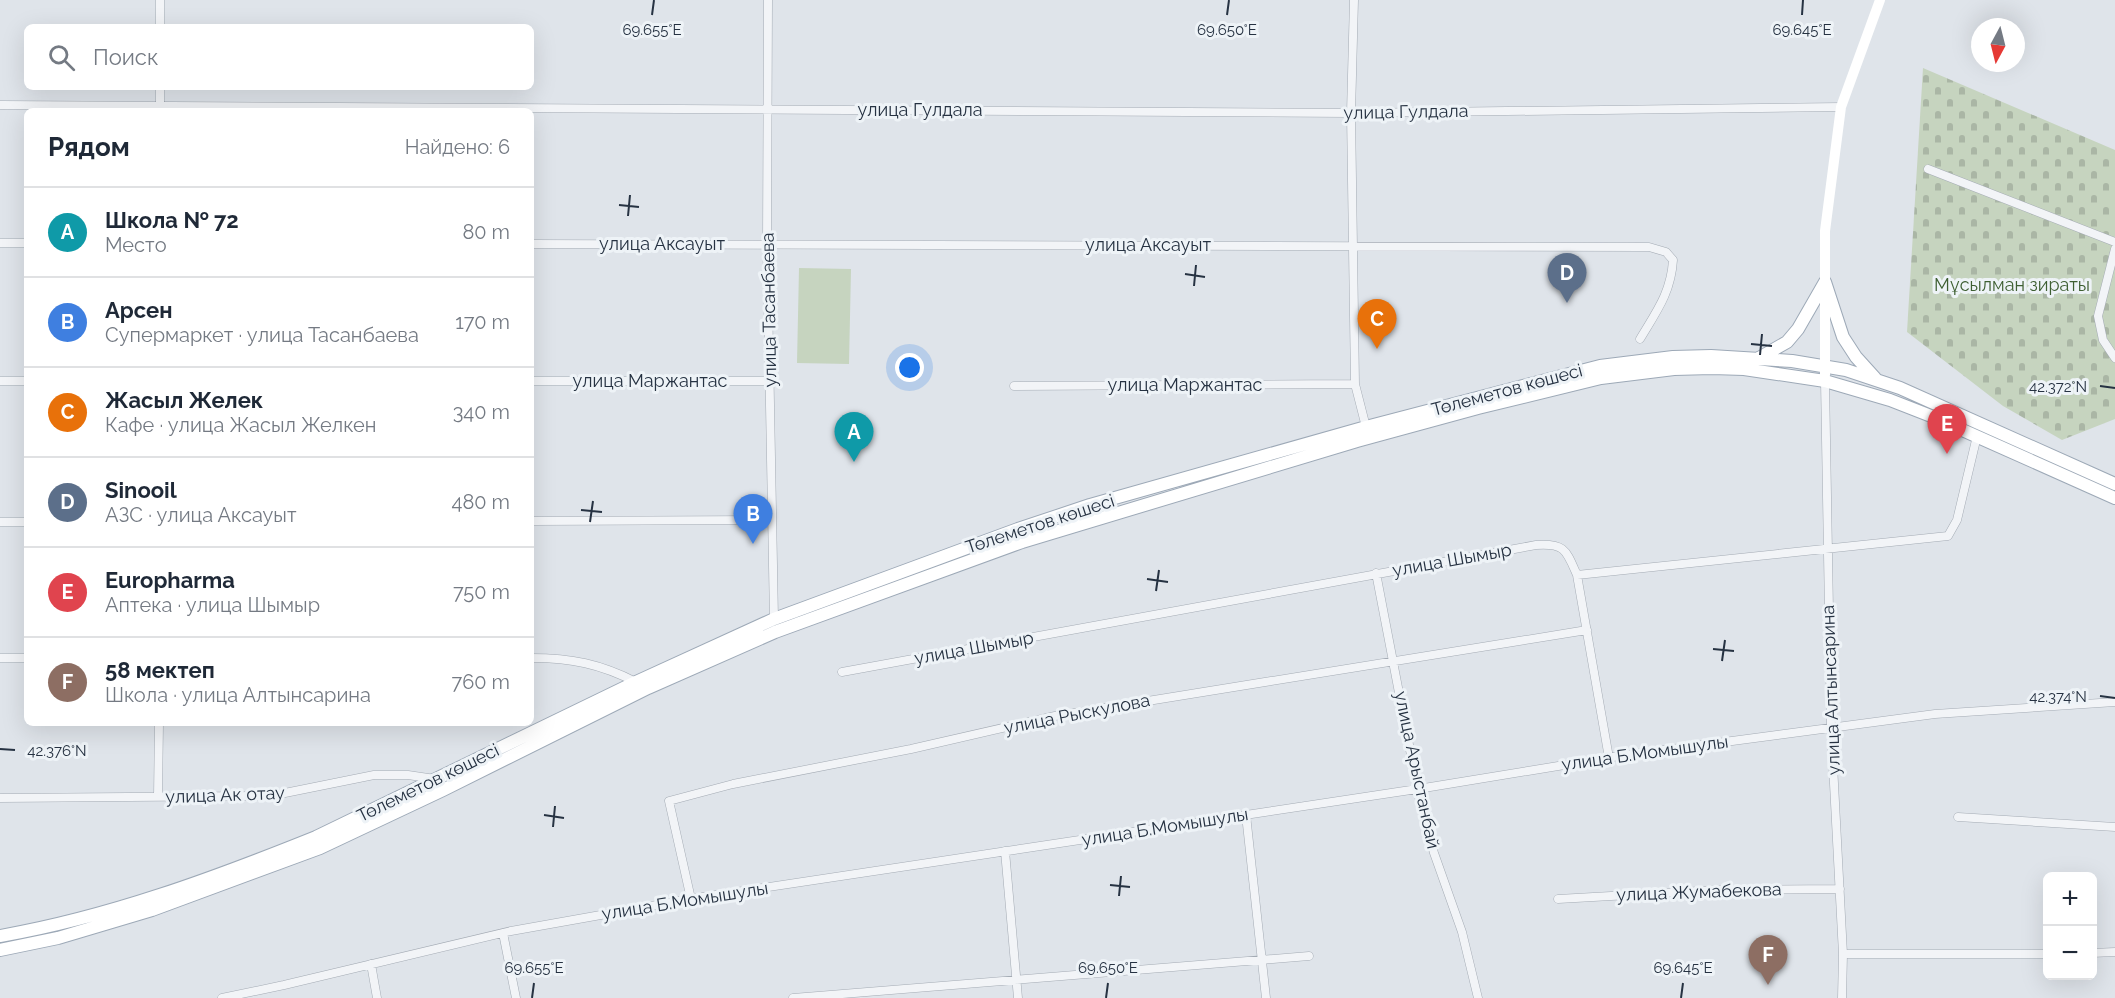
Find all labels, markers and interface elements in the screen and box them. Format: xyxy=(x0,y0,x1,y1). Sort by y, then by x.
north arrow xyxy=(1971,18,2025,72)
text: 69.655°E xyxy=(622,21,682,39)
text: 69.650°E xyxy=(1197,21,1257,39)
text: 69.645°E xyxy=(1772,21,1832,39)
search box xyxy=(24,24,534,90)
icon: search xyxy=(45,41,78,74)
text: Поиск xyxy=(93,44,158,70)
street label: улица Гулдала xyxy=(857,99,983,120)
street label: улица Гулдала xyxy=(1343,100,1469,123)
text: Рядом xyxy=(48,132,130,162)
text: Найдено: 6 xyxy=(405,135,510,159)
text: Школа № 72 xyxy=(105,207,239,233)
text: A xyxy=(61,220,74,244)
text: 80 m xyxy=(462,220,510,244)
street label: улица Тасанбаева xyxy=(757,232,780,388)
text: Место xyxy=(105,233,167,257)
street label: улица Аксауыт xyxy=(599,233,725,254)
street label: улица Аксауыт xyxy=(1085,234,1211,255)
pin: D xyxy=(1548,254,1586,303)
park label: Мұсылман зираты xyxy=(1934,274,2090,295)
text: Арсен xyxy=(105,297,172,323)
pin: C xyxy=(1358,300,1396,349)
text: B xyxy=(61,310,74,334)
text: 170 m xyxy=(455,310,510,334)
text: Супермаркет · улица Тасанбаева xyxy=(105,323,419,347)
your location xyxy=(895,353,924,382)
street label: Төлеметов көшесі xyxy=(1429,359,1585,420)
street label: улица Маржантас xyxy=(573,370,728,391)
street label: улица Маржантас xyxy=(1108,374,1263,395)
text: 42.372°N xyxy=(2029,378,2087,396)
text: Жасыл Желек xyxy=(105,387,263,413)
text: C xyxy=(61,400,74,424)
text: 340 m xyxy=(453,400,510,424)
pin: E xyxy=(1928,404,1966,454)
pin: A xyxy=(834,412,874,462)
text: Кафе · улица Жасыл Желкен xyxy=(105,413,376,437)
text: Sinooil xyxy=(105,477,177,503)
text: D xyxy=(60,490,75,514)
text: 480 m xyxy=(452,490,510,514)
street label: Төлеметов көшесі xyxy=(963,490,1117,558)
pin: B xyxy=(734,494,772,544)
text: АЗС · улица Аксауыт xyxy=(105,503,296,527)
street label: улица Шымыр xyxy=(1391,539,1513,580)
text: Europharma xyxy=(105,567,235,593)
text: E xyxy=(61,580,74,604)
text: 750 m xyxy=(453,580,510,604)
text: Аптека · улица Шымыр xyxy=(105,593,320,617)
street label: улица Алтынсарина xyxy=(1817,604,1844,776)
street label: улица Шымыр xyxy=(913,627,1035,668)
text: 58 мектеп xyxy=(105,657,215,683)
text: F xyxy=(62,670,73,694)
text: 760 m xyxy=(452,670,510,694)
text: Школа · улица Алтынсарина xyxy=(105,683,371,707)
text: 42.374°N xyxy=(2029,688,2087,706)
street label: улица Рыскулова xyxy=(1002,689,1152,738)
street label: улица Арыстанбай xyxy=(1391,689,1444,851)
street label: улица Б.Момышулы xyxy=(1560,730,1730,775)
street label: Төлеметов көшесі xyxy=(353,739,502,826)
text: 42.376°N xyxy=(27,742,87,760)
street label: улица Ак отау xyxy=(165,782,285,807)
street label: улица Б.Момышулы xyxy=(1080,803,1250,850)
map controls xyxy=(2043,872,2097,980)
button: + xyxy=(2043,872,2097,926)
street label: улица Б.Момышулы xyxy=(600,877,770,924)
street label: улица Жумабекова xyxy=(1616,878,1782,905)
button: − xyxy=(2043,926,2097,980)
pin: F xyxy=(1748,936,1788,985)
text: 69.655°E xyxy=(504,959,564,977)
text: 69.650°E xyxy=(1078,959,1138,977)
text: 69.645°E xyxy=(1653,959,1713,977)

